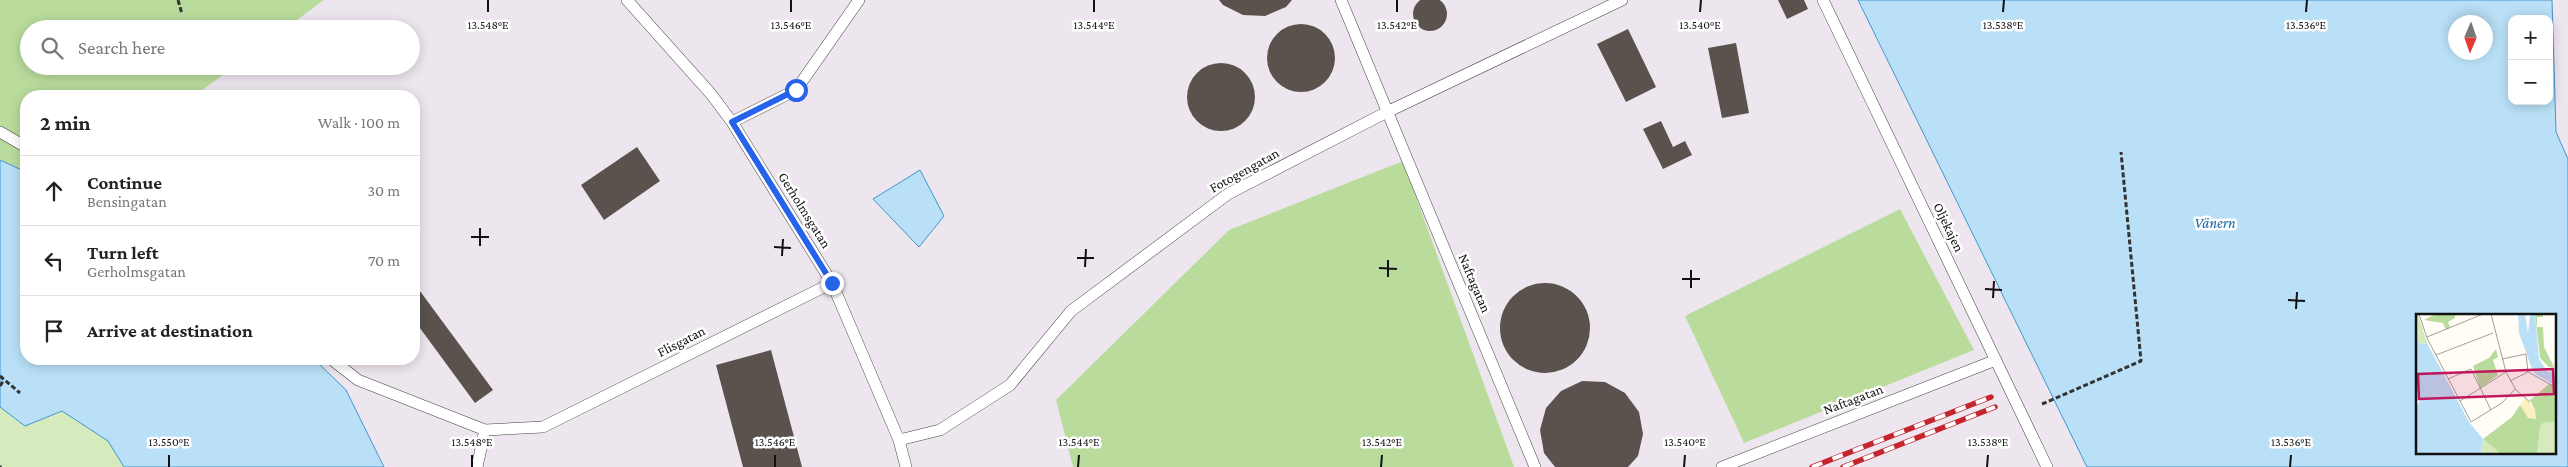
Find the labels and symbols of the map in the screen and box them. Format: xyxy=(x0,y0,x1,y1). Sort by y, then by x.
north arrow xyxy=(2448,15,2493,60)
text: 13.548°E xyxy=(467,18,509,32)
text: 13.546°E xyxy=(771,18,812,32)
text: 13.544°E xyxy=(1074,18,1115,32)
text: 13.542°E xyxy=(1377,18,1418,32)
text: 13.540°E xyxy=(1679,18,1721,32)
text: 13.538°E xyxy=(1983,18,2024,32)
text: 13.536°E xyxy=(2286,18,2326,32)
route start xyxy=(785,79,808,102)
street label: Fotogengatan xyxy=(1206,144,1282,196)
street label: Gerholmsgatan xyxy=(775,169,835,251)
street label: Oljekajen xyxy=(1929,200,1968,255)
water label: Vänern xyxy=(2194,215,2236,231)
street label: Naftagatan xyxy=(1455,251,1495,315)
route end xyxy=(821,272,844,295)
inset map xyxy=(2416,314,2556,454)
street label: Flisgatan xyxy=(654,322,708,360)
street label: Naftagatan xyxy=(1821,380,1886,418)
text: 13.550°E xyxy=(148,435,190,449)
text: 13.548°E xyxy=(451,435,493,449)
text: 13.546°E xyxy=(755,435,796,449)
text: 13.544°E xyxy=(1059,435,1100,449)
text: 13.542°E xyxy=(1362,435,1403,449)
text: 13.540°E xyxy=(1664,435,1706,449)
text: 13.538°E xyxy=(1968,435,2009,449)
text: 13.536°E xyxy=(2271,435,2311,449)

